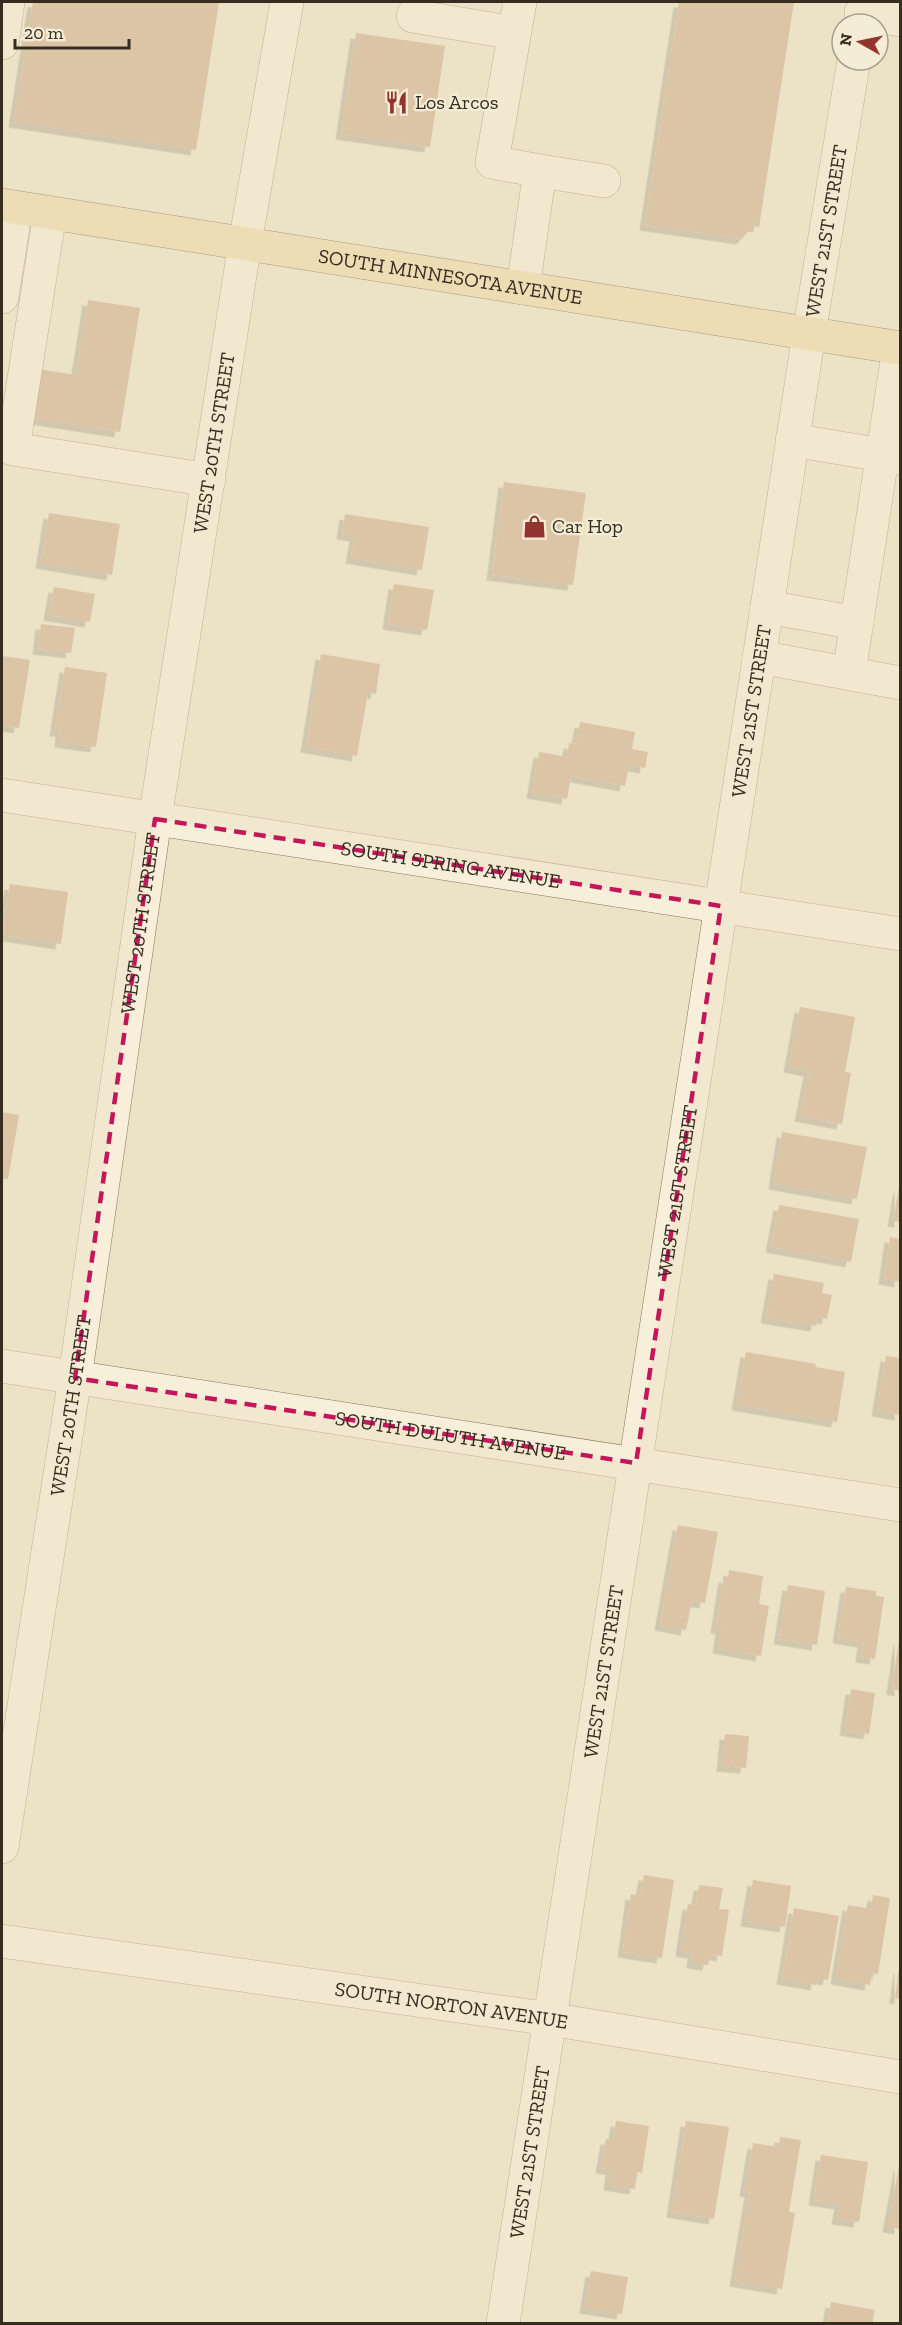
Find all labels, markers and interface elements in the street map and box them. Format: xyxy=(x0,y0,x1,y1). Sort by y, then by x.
scale bar xyxy=(15,12,129,50)
north arrow xyxy=(830,12,890,72)
text: 20 m xyxy=(24,22,64,44)
text: N xyxy=(835,32,856,47)
restaurant icon: Los Arcos xyxy=(384,89,410,115)
place label: Los Arcos xyxy=(415,90,498,114)
street label: WEST 21ST STREET xyxy=(800,143,852,319)
street label: SOUTH MINNESOTA AVENUE xyxy=(317,244,584,309)
street label: WEST 20TH STREET xyxy=(188,351,240,535)
shop icon: Car Hop xyxy=(521,513,547,539)
place label: Car Hop xyxy=(552,514,623,538)
street label: WEST 21ST STREET xyxy=(726,623,776,799)
street label: WEST 20TH STREET xyxy=(115,831,165,1015)
street label: SOUTH SPRING AVENUE xyxy=(339,836,562,893)
street label: WEST 21ST STREET xyxy=(652,1103,702,1279)
street label: WEST 20TH STREET xyxy=(45,1313,96,1497)
street label: SOUTH DULUTH AVENUE xyxy=(333,1406,568,1465)
street label: WEST 21ST STREET xyxy=(578,1584,628,1760)
street label: SOUTH NORTON AVENUE xyxy=(333,1977,570,2034)
street label: WEST 21ST STREET xyxy=(504,2064,555,2240)

